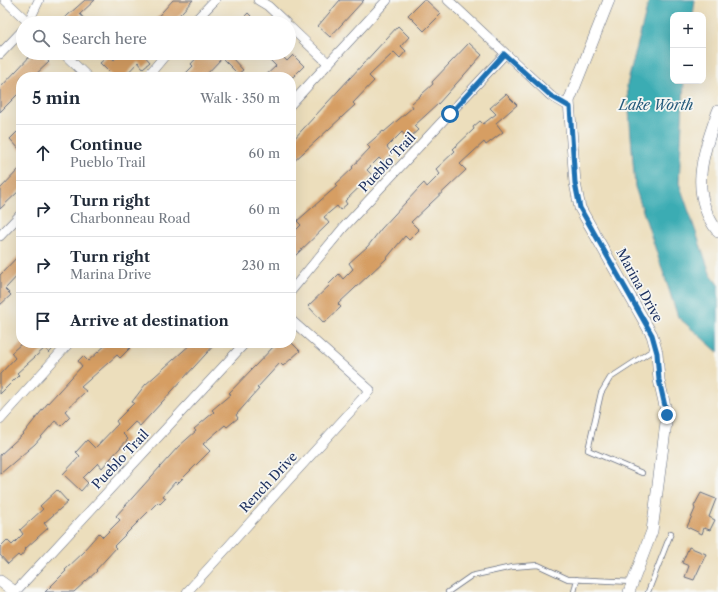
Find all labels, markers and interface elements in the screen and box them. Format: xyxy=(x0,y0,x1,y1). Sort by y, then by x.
map controls xyxy=(670,12,706,84)
button: + xyxy=(670,12,706,48)
search box xyxy=(16,16,296,60)
icon: search xyxy=(30,27,52,49)
text: Search here xyxy=(62,29,147,48)
button: − xyxy=(670,48,706,84)
text: 5 min xyxy=(32,88,80,108)
text: Walk · 350 m xyxy=(200,90,280,106)
water label: Lake Worth xyxy=(618,96,693,114)
route start xyxy=(441,105,459,123)
street label: Pueblo Trail xyxy=(355,129,419,195)
text: Continue xyxy=(70,135,142,154)
icon: ahead xyxy=(32,142,54,164)
text: 60 m xyxy=(249,145,280,161)
text: Pueblo Trail xyxy=(70,154,146,170)
text: Turn right xyxy=(70,191,150,210)
icon: right xyxy=(32,198,54,220)
text: 60 m xyxy=(249,201,280,217)
text: Charbonneau Road xyxy=(70,210,190,226)
street label: Marina Drive xyxy=(613,246,667,324)
text: Turn right xyxy=(70,247,150,266)
icon: right xyxy=(32,254,54,276)
text: 230 m xyxy=(242,257,280,273)
text: Marina Drive xyxy=(70,266,151,282)
icon: arrive xyxy=(32,310,54,332)
text: Arrive at destination xyxy=(70,311,229,330)
route end xyxy=(658,406,676,424)
street label: Pueblo Trail xyxy=(88,426,152,492)
street label: Rench Drive xyxy=(236,448,300,516)

